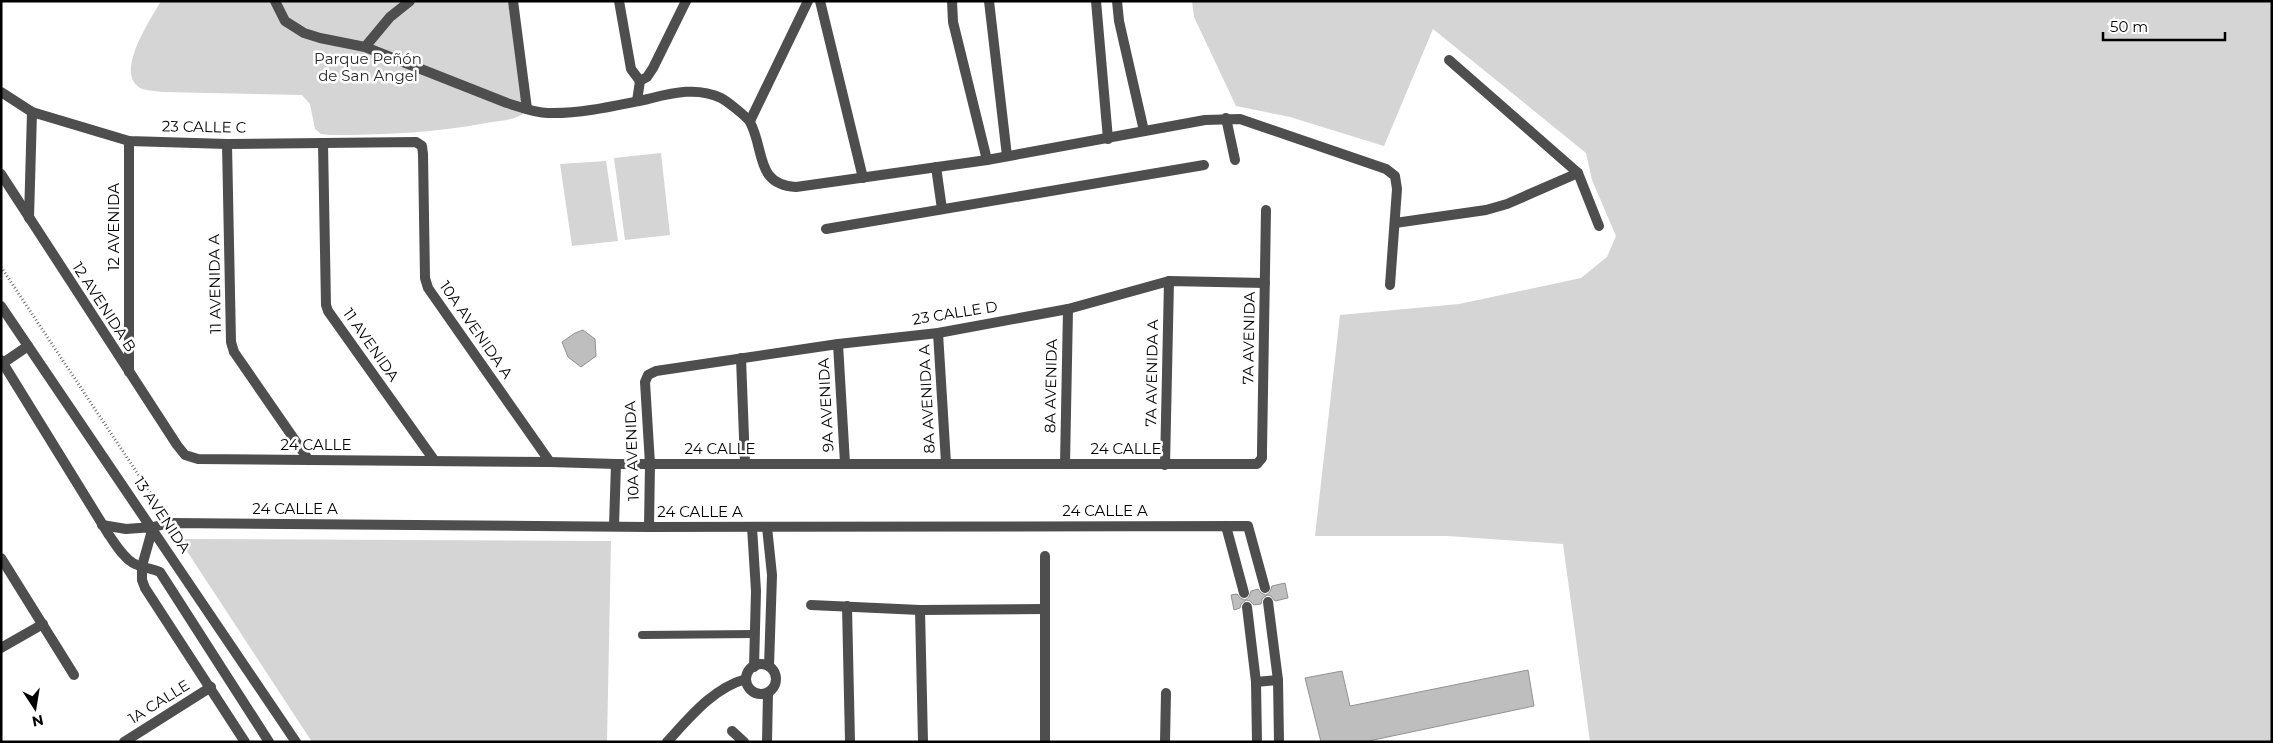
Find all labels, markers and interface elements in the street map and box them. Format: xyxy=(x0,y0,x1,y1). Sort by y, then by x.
scale bar xyxy=(2103,10,2226,42)
text: 50 m xyxy=(2110,17,2148,36)
park label: Parque Peñón de San Angel xyxy=(314,49,422,85)
street label: 23 CALLE C xyxy=(162,116,247,137)
street label: 12 AVENIDA xyxy=(104,183,123,271)
street label: 11 AVENIDA A xyxy=(204,234,225,334)
street label: 12 AVENIDA B xyxy=(68,258,141,355)
street label: 10A AVENIDA A xyxy=(436,277,517,382)
street label: 7A AVENIDA xyxy=(1238,291,1259,385)
street label: 23 CALLE D xyxy=(911,296,999,329)
street label: 11 AVENIDA xyxy=(339,304,404,385)
street label: 7A AVENIDA A xyxy=(1141,319,1162,427)
street label: 8A AVENIDA xyxy=(1040,338,1061,433)
street label: 8A AVENIDA A xyxy=(914,344,939,454)
street label: 9A AVENIDA xyxy=(814,357,837,452)
street label: 10A AVENIDA xyxy=(620,400,643,501)
street label: 24 CALLE xyxy=(281,435,351,454)
street label: 24 CALLE xyxy=(685,439,755,458)
street label: 24 CALLE xyxy=(1091,439,1161,458)
street label: 13 AVENIDA xyxy=(130,473,195,557)
street label: 24 CALLE A xyxy=(252,499,338,518)
street label: 24 CALLE A xyxy=(1062,501,1148,520)
street label: 24 CALLE A xyxy=(657,502,743,521)
street label: 1A CALLE xyxy=(124,675,193,728)
north arrow xyxy=(10,683,60,733)
text: N xyxy=(30,711,45,731)

